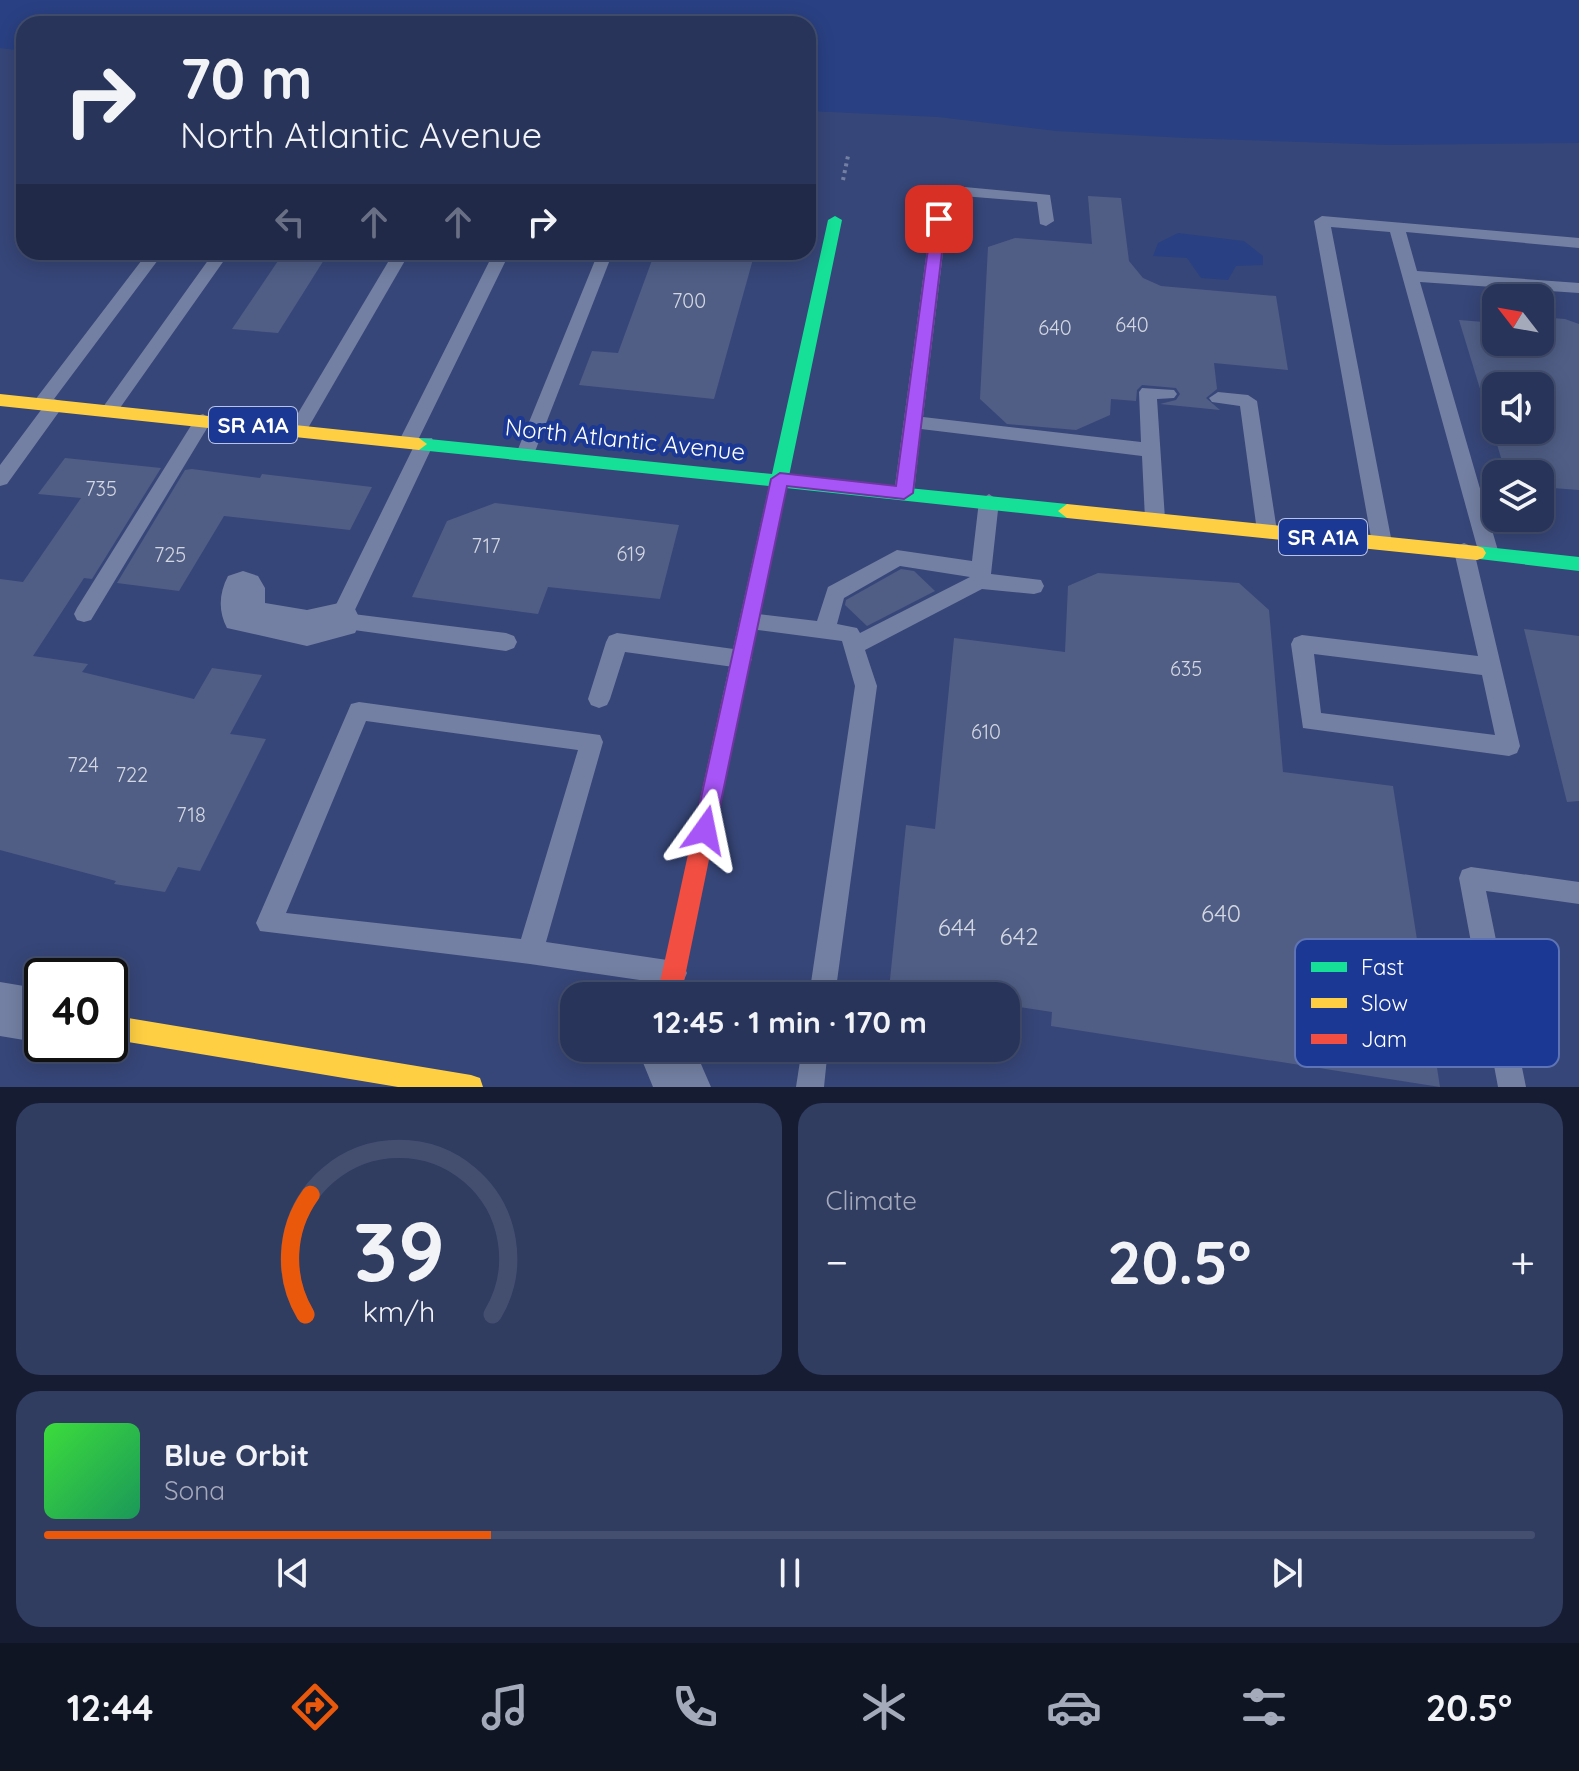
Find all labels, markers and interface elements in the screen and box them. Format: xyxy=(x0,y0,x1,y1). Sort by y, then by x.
text: 70 m xyxy=(180,43,312,113)
icon: right xyxy=(48,48,152,152)
text: North Atlantic Avenue xyxy=(180,112,542,157)
pin xyxy=(905,185,973,253)
icon: arrive xyxy=(917,197,961,241)
icon: left xyxy=(268,200,312,244)
icon: ahead xyxy=(352,200,396,244)
icon: ahead xyxy=(436,200,480,244)
icon: right xyxy=(520,200,564,244)
north arrow xyxy=(1482,284,1554,356)
map controls xyxy=(1482,284,1554,532)
house number: 700 xyxy=(672,288,706,313)
house number: 640 xyxy=(1115,312,1149,337)
house number: 640 xyxy=(1038,315,1072,340)
button: sound xyxy=(1482,372,1554,444)
road number: SR A1A xyxy=(209,407,297,443)
street label: North Atlantic Avenue xyxy=(504,411,747,467)
button: layers xyxy=(1482,460,1554,532)
house number: 735 xyxy=(85,476,117,501)
road number: SR A1A xyxy=(1279,519,1367,555)
house number: 717 xyxy=(472,533,500,558)
house number: 619 xyxy=(616,541,646,566)
house number: 725 xyxy=(154,542,186,567)
house number: 635 xyxy=(1170,656,1202,681)
house number: 610 xyxy=(971,719,1001,744)
house number: 724 xyxy=(67,752,99,777)
house number: 722 xyxy=(116,762,148,787)
position arrow xyxy=(663,788,747,872)
house number: 718 xyxy=(176,802,206,827)
house number: 640 xyxy=(1201,898,1241,928)
house number: 644 xyxy=(938,912,976,942)
house number: 642 xyxy=(999,921,1039,951)
legend xyxy=(1295,939,1559,1067)
text: Fast xyxy=(1361,953,1404,981)
speed limit sign: 40 xyxy=(24,958,128,1062)
text: Slow xyxy=(1361,989,1408,1017)
text: 12:45 · 1 min · 170 m xyxy=(653,1003,927,1041)
text: Jam xyxy=(1361,1025,1407,1053)
text: Climate xyxy=(826,1184,917,1217)
text: 39 xyxy=(353,1198,445,1302)
text: 20.5° xyxy=(1107,1224,1251,1299)
text: − xyxy=(826,1234,848,1289)
text: + xyxy=(1510,1234,1535,1289)
text: km/h xyxy=(362,1293,435,1329)
text: Blue Orbit xyxy=(164,1436,309,1474)
text: Sona xyxy=(164,1474,225,1507)
icon: previous xyxy=(271,1551,315,1595)
icon: pause xyxy=(768,1551,812,1595)
icon: next xyxy=(1265,1551,1309,1595)
icon: directions xyxy=(287,1679,343,1735)
icon: music xyxy=(477,1679,533,1735)
icon: phone xyxy=(667,1679,723,1735)
icon: climate xyxy=(856,1679,912,1735)
icon: car xyxy=(1046,1679,1102,1735)
icon: filters xyxy=(1236,1679,1292,1735)
text: 12:44 xyxy=(67,1685,154,1730)
text: 20.5° xyxy=(1426,1685,1512,1730)

